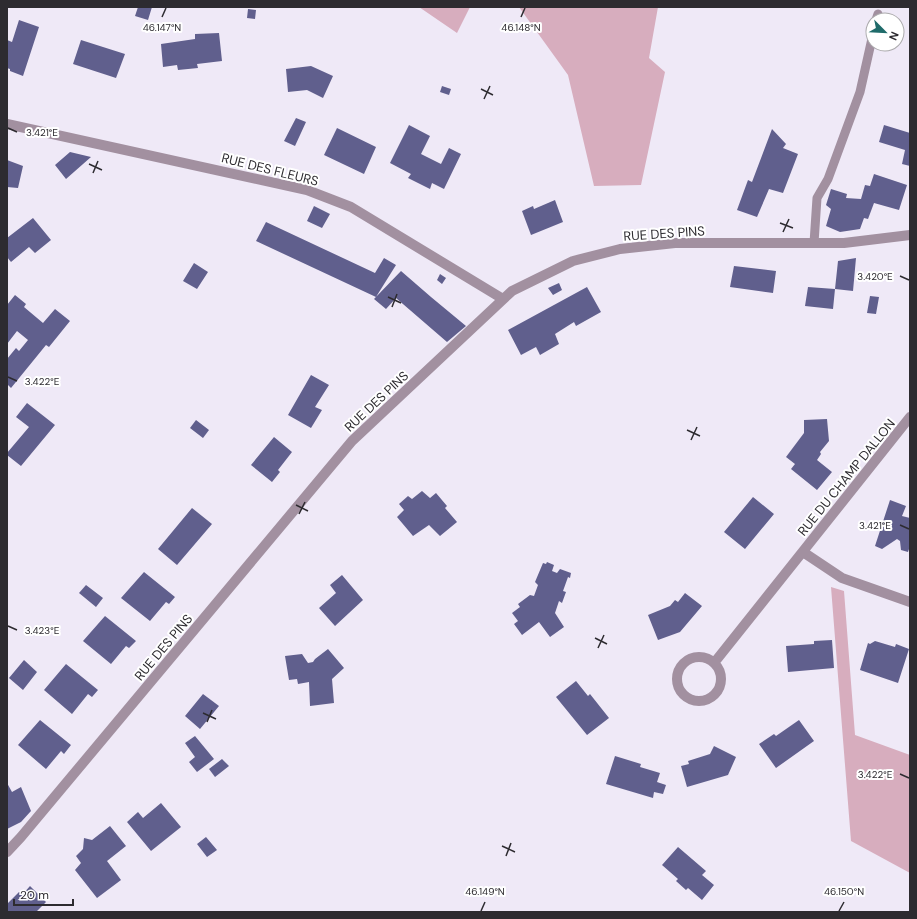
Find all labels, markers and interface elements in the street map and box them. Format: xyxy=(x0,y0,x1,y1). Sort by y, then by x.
north arrow xyxy=(865,12,905,52)
text: 46.147°N xyxy=(143,21,181,34)
text: 46.148°N xyxy=(501,21,541,34)
text: N xyxy=(886,30,902,43)
text: 3.421°E xyxy=(26,126,58,139)
street label: RUE DES FLEURS xyxy=(220,149,320,190)
street label: RUE DES PINS xyxy=(623,222,705,245)
text: 3.420°E xyxy=(857,270,893,283)
street label: RUE DES PINS xyxy=(341,367,412,435)
text: 3.422°E xyxy=(25,375,60,388)
street label: RUE DU CHAMP DALLON xyxy=(794,415,899,539)
text: 3.421°E xyxy=(859,519,891,532)
street label: RUE DES PINS xyxy=(131,611,196,684)
text: 3.423°E xyxy=(25,624,60,637)
text: 3.422°E xyxy=(858,768,893,781)
scale bar xyxy=(14,881,73,907)
text: 46.149°N xyxy=(465,885,505,898)
text: 46.150°N xyxy=(824,885,864,898)
text: 20 m xyxy=(20,887,49,903)

